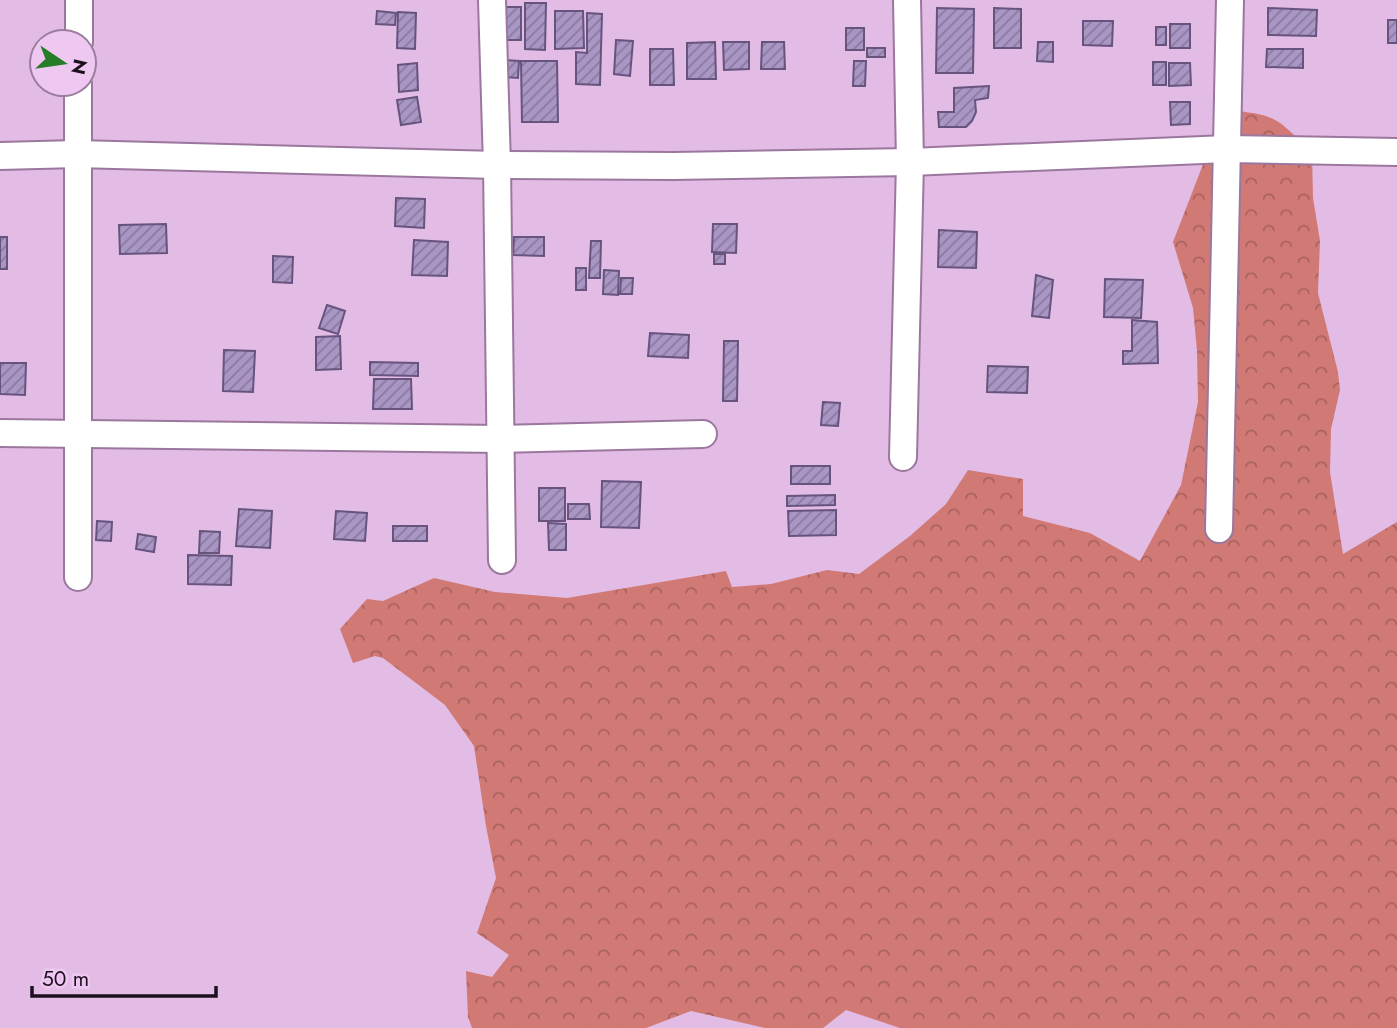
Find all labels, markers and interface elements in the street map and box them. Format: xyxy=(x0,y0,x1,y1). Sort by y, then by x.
north arrow xyxy=(28,28,98,98)
text: N xyxy=(64,56,94,77)
scale bar xyxy=(32,954,215,998)
text: 50 m xyxy=(42,964,89,994)

